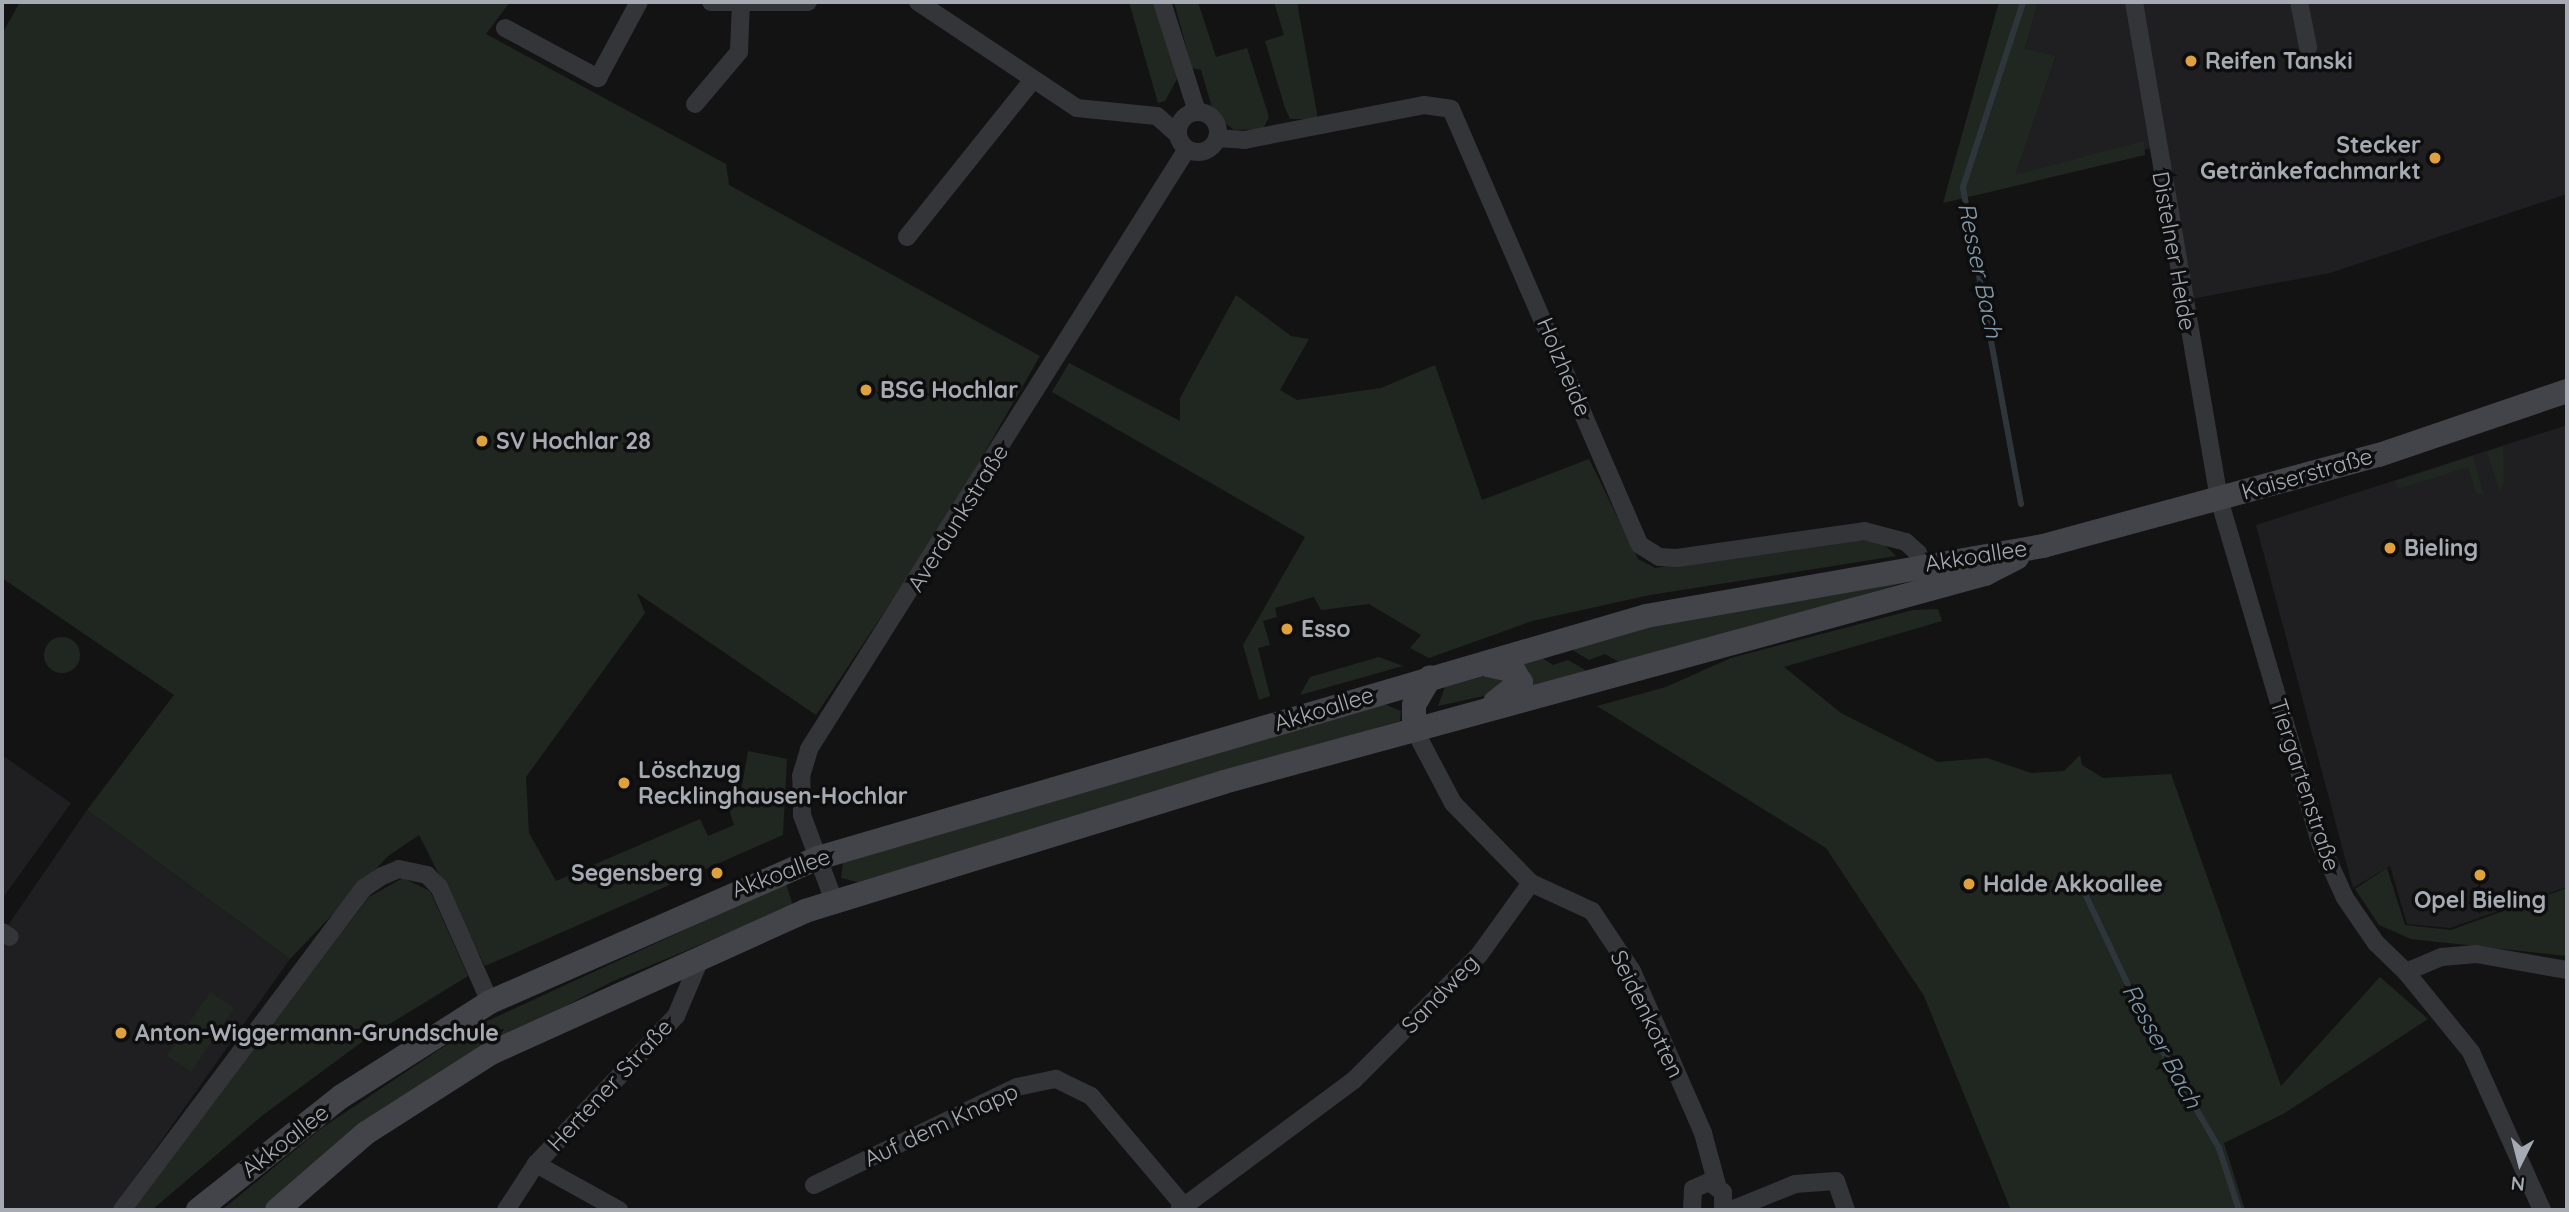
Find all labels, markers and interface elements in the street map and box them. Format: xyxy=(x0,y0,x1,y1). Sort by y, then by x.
place label: Reifen Tanski xyxy=(2205,47,2353,75)
marker: Reifen Tanski xyxy=(2183,53,2199,69)
place label: Stecker Getränkefachmarkt xyxy=(2200,131,2421,185)
marker: Stecker Getränkefachmarkt xyxy=(2427,150,2443,166)
street label: Distelner Heide xyxy=(2146,169,2202,333)
water label: Resser Bach xyxy=(1952,200,2008,340)
street label: Holzheide xyxy=(1531,313,1597,421)
place label: BSG Hochlar xyxy=(880,376,1018,404)
marker: BSG Hochlar xyxy=(858,382,874,398)
place label: SV Hochlar 28 xyxy=(496,427,651,455)
marker: SV Hochlar 28 xyxy=(474,433,490,449)
street label: Averdunkstraße xyxy=(902,439,1014,597)
street label: Kaiserstraße xyxy=(2238,442,2376,506)
street label: Akkoallee xyxy=(1923,534,2029,578)
place label: Bieling xyxy=(2404,534,2478,562)
marker: Bieling xyxy=(2382,540,2398,556)
place label: Esso xyxy=(1301,615,1351,643)
marker: Esso xyxy=(1279,621,1295,637)
street label: Akkoallee xyxy=(1271,681,1377,737)
street label: Tiergartenstraße xyxy=(2264,695,2346,875)
place label: Löschzug Recklinghausen-Hochlar xyxy=(638,756,908,810)
marker: Löschzug Recklinghausen-Hochlar xyxy=(616,775,632,791)
street label: Akkoallee xyxy=(728,842,834,904)
place label: Segensberg xyxy=(571,859,703,887)
marker: Segensberg xyxy=(709,865,725,881)
marker: Opel Bieling xyxy=(2472,867,2488,883)
place label: Halde Akkoallee xyxy=(1983,870,2163,898)
marker: Halde Akkoallee xyxy=(1961,876,1977,892)
place label: Opel Bieling xyxy=(2414,886,2546,914)
street label: Seidenkotten xyxy=(1604,946,1690,1082)
street label: Sandweg xyxy=(1396,949,1484,1039)
water label: Resser Bach xyxy=(2116,979,2208,1113)
street label: Hertener Straße xyxy=(542,1013,678,1157)
place label: Anton-Wiggermann-Grundschule xyxy=(135,1019,499,1047)
marker: Anton-Wiggermann-Grundschule xyxy=(113,1025,129,1041)
street label: Auf dem Knapp xyxy=(860,1077,1022,1173)
street label: Akkoallee xyxy=(236,1098,334,1184)
north arrow xyxy=(2485,1128,2555,1198)
text: N xyxy=(2510,1171,2526,1197)

